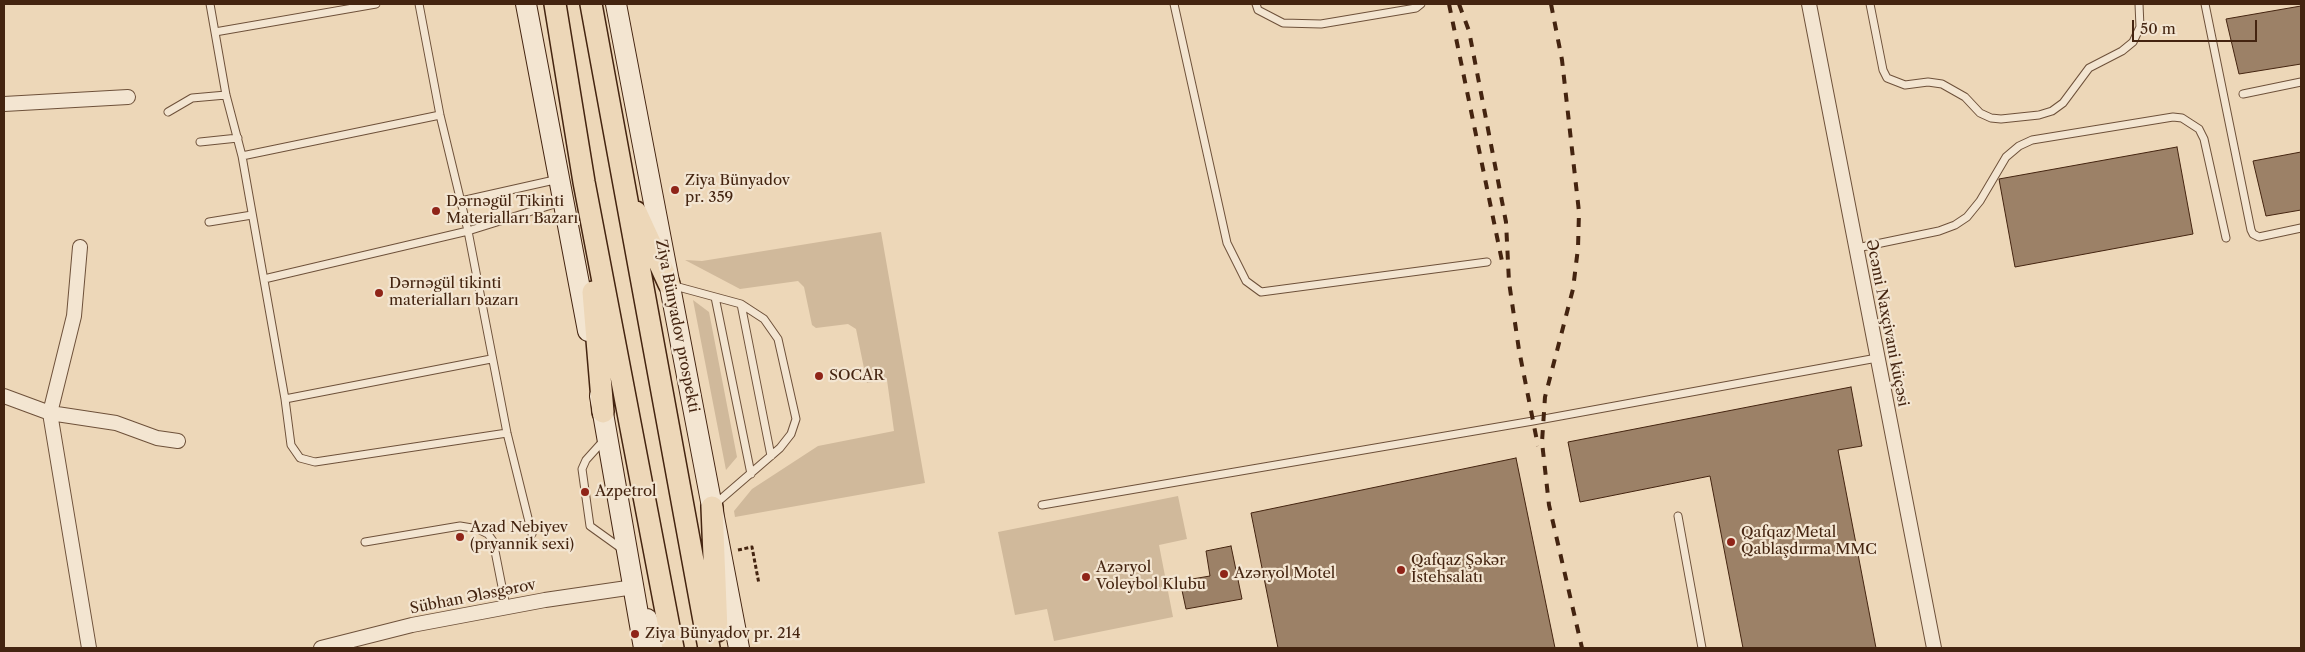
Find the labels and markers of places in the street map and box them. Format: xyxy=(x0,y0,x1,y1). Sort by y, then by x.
place label: Ziya Bünyadov pr. 359 xyxy=(685,172,790,207)
marker: Ziya Bünyadov pr. 359 xyxy=(669,184,681,196)
place label: Dərnəgül Tikinti Materialları Bazarı xyxy=(446,193,578,228)
marker: Dərnəgül Tikinti Materialları Bazarı xyxy=(430,205,442,217)
place label: Dərnəgül tikinti materialları bazarı xyxy=(389,275,519,310)
marker: Dərnəgül tikinti materialları bazarı xyxy=(373,287,385,299)
place label: SOCAR xyxy=(829,367,884,385)
marker: SOCAR xyxy=(813,370,825,382)
place label: Azpetrol xyxy=(595,483,657,501)
marker: Azpetrol xyxy=(579,486,591,498)
place label: Azad Nebiyev (pryannik sexi) xyxy=(470,519,574,554)
place label: Qafqaz Metal Qablaşdırma MMC xyxy=(1741,524,1877,559)
marker: Azad Nebiyev (pryannik sexi) xyxy=(454,531,466,543)
marker: Qafqaz Metal Qablaşdırma MMC xyxy=(1725,536,1737,548)
place label: Qafqaz Şəkər İstehsalatı xyxy=(1411,552,1506,587)
place label: Azəryol Voleybol Klubu xyxy=(1096,559,1206,594)
marker: Qafqaz Şəkər İstehsalatı xyxy=(1395,564,1407,576)
place label: Azəryol Motel xyxy=(1234,565,1335,583)
marker: Azəryol Motel xyxy=(1218,568,1230,580)
marker: Azəryol Voleybol Klubu xyxy=(1080,571,1092,583)
place label: Ziya Bünyadov pr. 214 xyxy=(645,625,801,643)
marker: Ziya Bünyadov pr. 214 xyxy=(629,628,641,640)

